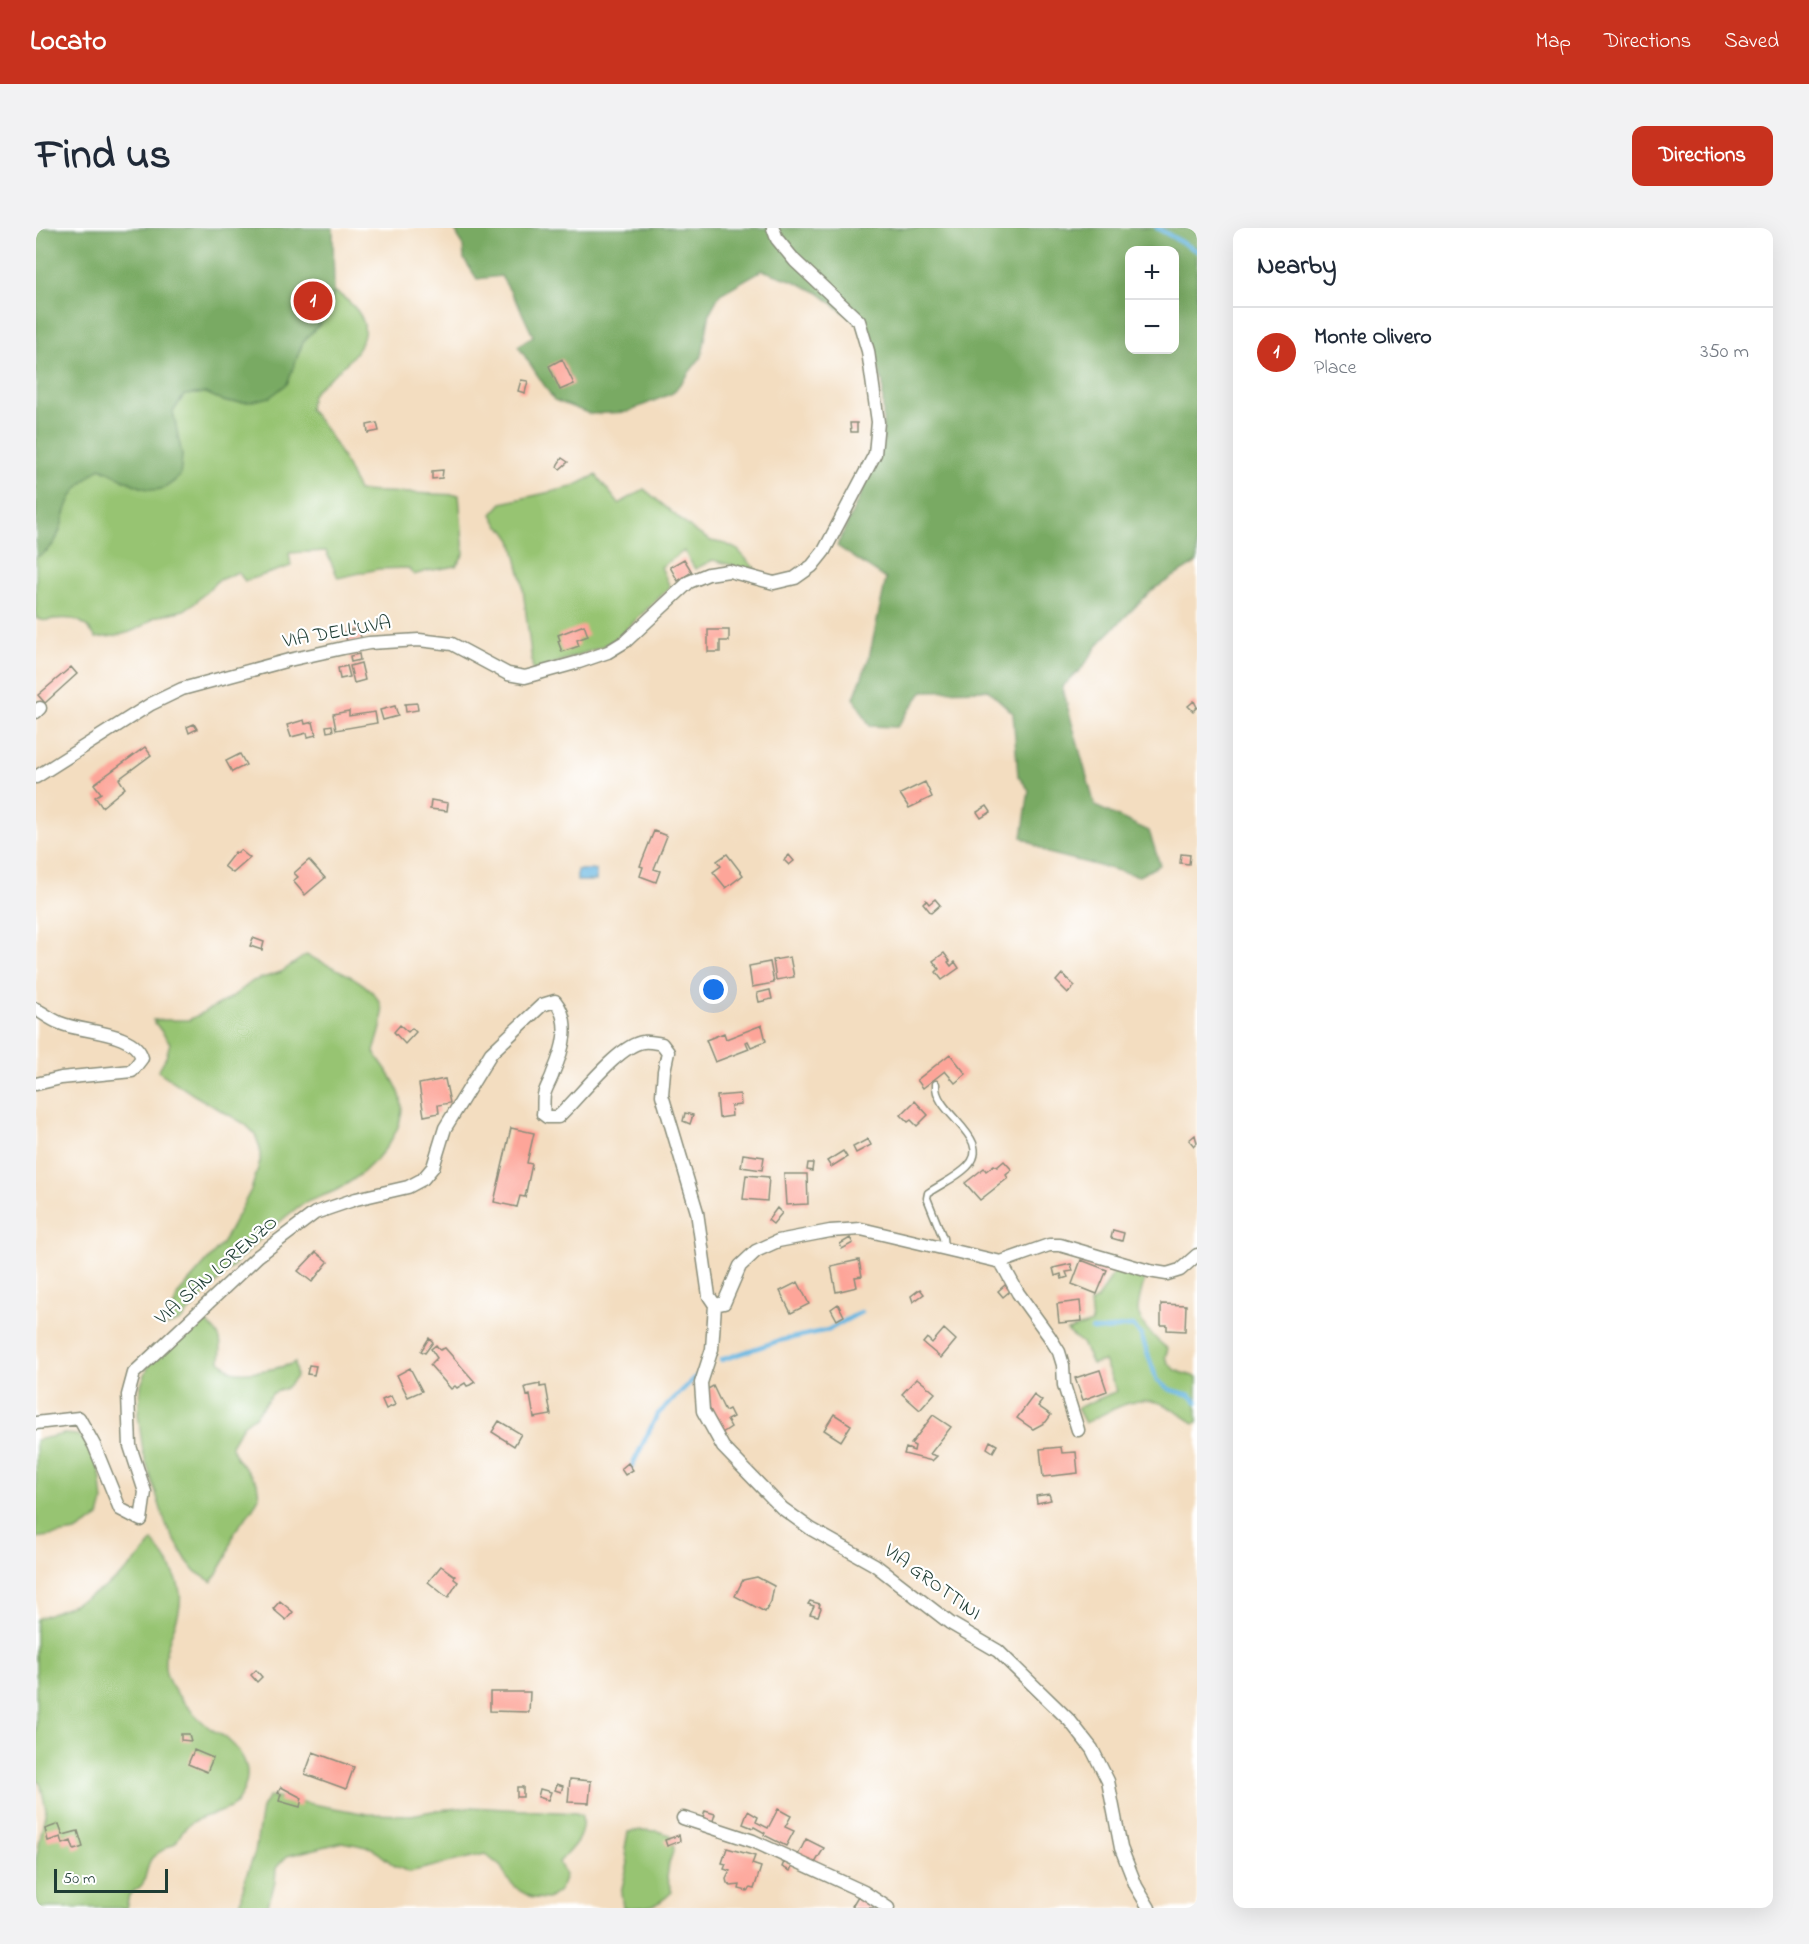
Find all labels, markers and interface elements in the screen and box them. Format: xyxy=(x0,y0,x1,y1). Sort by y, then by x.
text: Locato xyxy=(30,22,106,63)
text: Map xyxy=(1535,27,1571,57)
text: Directions xyxy=(1604,27,1691,57)
text: Saved xyxy=(1724,27,1779,57)
text: Find us xyxy=(36,126,171,187)
button: Directions xyxy=(1632,126,1773,186)
map controls xyxy=(1125,246,1179,354)
button: + xyxy=(1125,246,1179,300)
text: Nearby xyxy=(1257,248,1336,286)
pin: 1 xyxy=(294,278,332,324)
button: − xyxy=(1125,300,1179,354)
text: Monte Olivero xyxy=(1314,322,1432,354)
text: 1 xyxy=(1273,338,1280,367)
text: 350 m xyxy=(1700,338,1749,367)
text: Place xyxy=(1314,354,1356,383)
street label: VIA DELL'UVA xyxy=(280,609,393,657)
your location xyxy=(699,975,728,1004)
street label: VIA SAN LORENZO xyxy=(148,1209,285,1333)
street label: VIA GROTTINI xyxy=(876,1537,987,1628)
scale bar xyxy=(54,1866,168,1894)
text: 50 m xyxy=(63,1867,95,1891)

